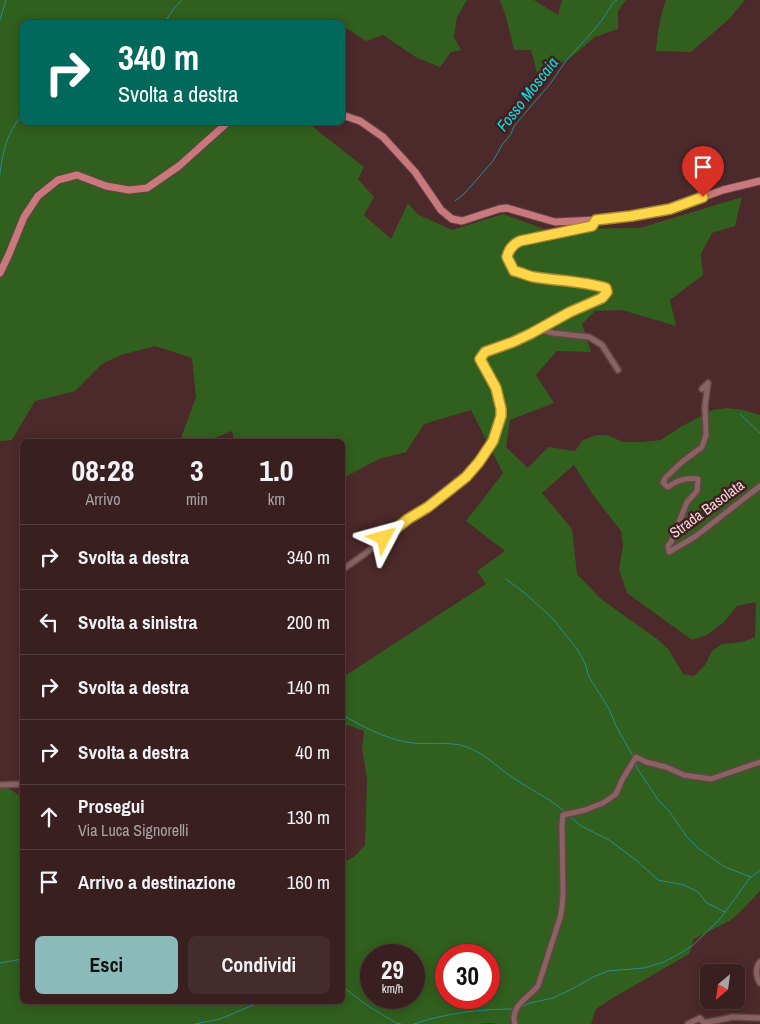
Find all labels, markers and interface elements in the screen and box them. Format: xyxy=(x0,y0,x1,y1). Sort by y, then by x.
text: 340 m xyxy=(118,34,199,81)
icon: right xyxy=(35,40,100,105)
water label: Fosso Moscaia xyxy=(491,52,563,136)
text: Svolta a destra xyxy=(118,79,238,109)
pin xyxy=(682,146,724,197)
icon: arrive xyxy=(689,153,717,181)
text: 08:28 xyxy=(72,450,134,490)
text: 3 xyxy=(190,450,204,490)
text: 1.0 xyxy=(259,450,294,490)
street label: Strada Basolata xyxy=(665,474,748,543)
text: Arrivo xyxy=(85,488,120,510)
text: min xyxy=(186,488,208,510)
text: km xyxy=(268,488,285,510)
position arrow xyxy=(357,511,409,563)
icon: right xyxy=(35,543,63,571)
text: Svolta a destra xyxy=(78,544,189,570)
text: 340 m xyxy=(287,544,330,570)
icon: left xyxy=(35,608,63,636)
text: Svolta a sinistra xyxy=(78,609,198,635)
text: 200 m xyxy=(287,609,330,635)
icon: right xyxy=(35,673,63,701)
text: Svolta a destra xyxy=(78,674,189,700)
text: 140 m xyxy=(287,674,330,700)
icon: right xyxy=(35,738,63,766)
text: Svolta a destra xyxy=(78,739,189,765)
text: 40 m xyxy=(295,739,330,765)
text: Prosegui xyxy=(78,793,145,819)
icon: ahead xyxy=(35,803,63,831)
text: 130 m xyxy=(287,804,330,830)
text: Via Luca Signorelli xyxy=(78,819,189,841)
icon: arrive xyxy=(35,868,63,896)
text: Arrivo a destinazione xyxy=(78,869,236,895)
text: 160 m xyxy=(287,869,330,895)
button: Esci xyxy=(35,936,178,994)
button: Condividi xyxy=(188,936,330,994)
speed limit sign: 30 xyxy=(435,944,500,1009)
text: 29 xyxy=(381,953,404,987)
north arrow xyxy=(700,964,745,1009)
map controls xyxy=(700,964,745,1009)
text: km/h xyxy=(382,981,403,997)

